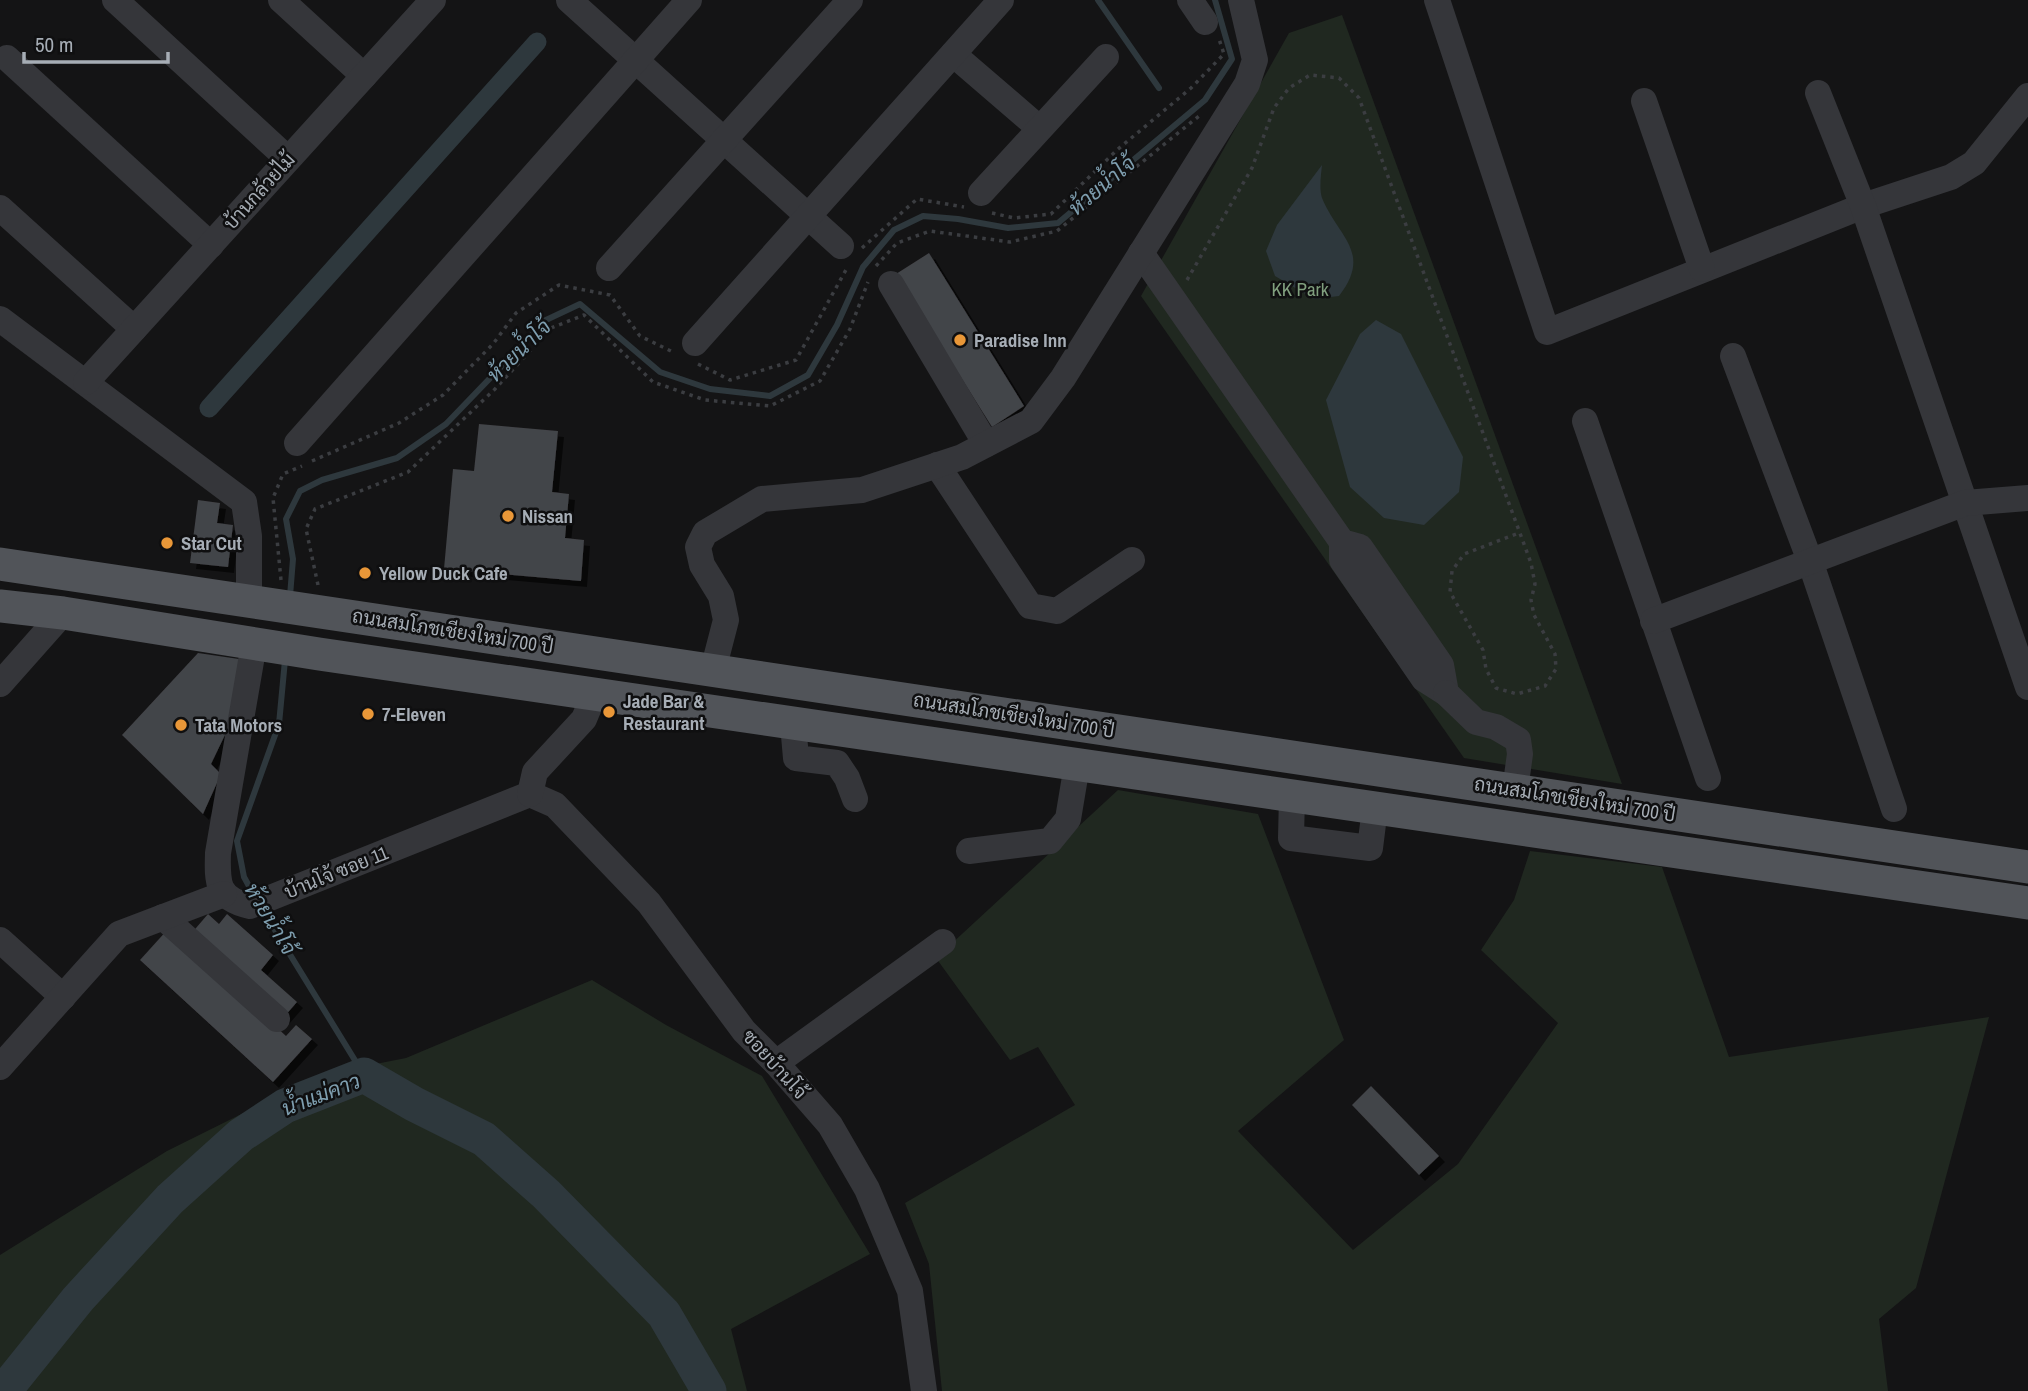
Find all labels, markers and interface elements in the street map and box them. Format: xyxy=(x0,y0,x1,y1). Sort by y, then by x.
scale bar xyxy=(24,21,168,65)
text: 50 m xyxy=(35,30,73,59)
water label: ห้วยน้ำโจ้ xyxy=(1060,144,1144,222)
street label: บ้านกล้วยไม้ xyxy=(217,146,301,235)
park label: KK Park xyxy=(1271,276,1329,302)
water label: ห้วยน้ำโจ้ xyxy=(478,308,560,389)
place label: Paradise Inn xyxy=(974,327,1067,353)
marker: Paradise Inn xyxy=(952,332,968,348)
place label: Nissan xyxy=(522,503,573,529)
marker: Nissan xyxy=(500,508,516,524)
place label: Star Cut xyxy=(181,530,242,556)
marker: Star Cut xyxy=(159,535,175,551)
place label: Yellow Duck Cafe xyxy=(379,560,508,586)
marker: Yellow Duck Cafe xyxy=(357,565,373,581)
street label: ถนนสมโภชเชียงใหม่ 700 ปี xyxy=(351,602,555,660)
street label: ถนนสมโภชเชียงใหม่ 700 ปี xyxy=(912,686,1116,744)
place label: Jade Bar & Restaurant xyxy=(623,688,704,736)
place label: 7-Eleven xyxy=(382,701,446,727)
marker: Jade Bar & Restaurant xyxy=(601,704,617,720)
marker: 7-Eleven xyxy=(360,706,376,722)
place label: Tata Motors xyxy=(195,712,282,738)
marker: Tata Motors xyxy=(173,717,189,733)
street label: ถนนสมโภชเชียงใหม่ 700 ปี xyxy=(1473,770,1677,828)
street label: บ้านโจ้ ซอย 11 xyxy=(280,839,392,905)
water label: ห้วยน้ำโจ้ xyxy=(238,876,308,963)
street label: ซอยบ้านโจ้ xyxy=(737,1024,814,1105)
water label: น้ำแม่คาว xyxy=(276,1063,364,1123)

